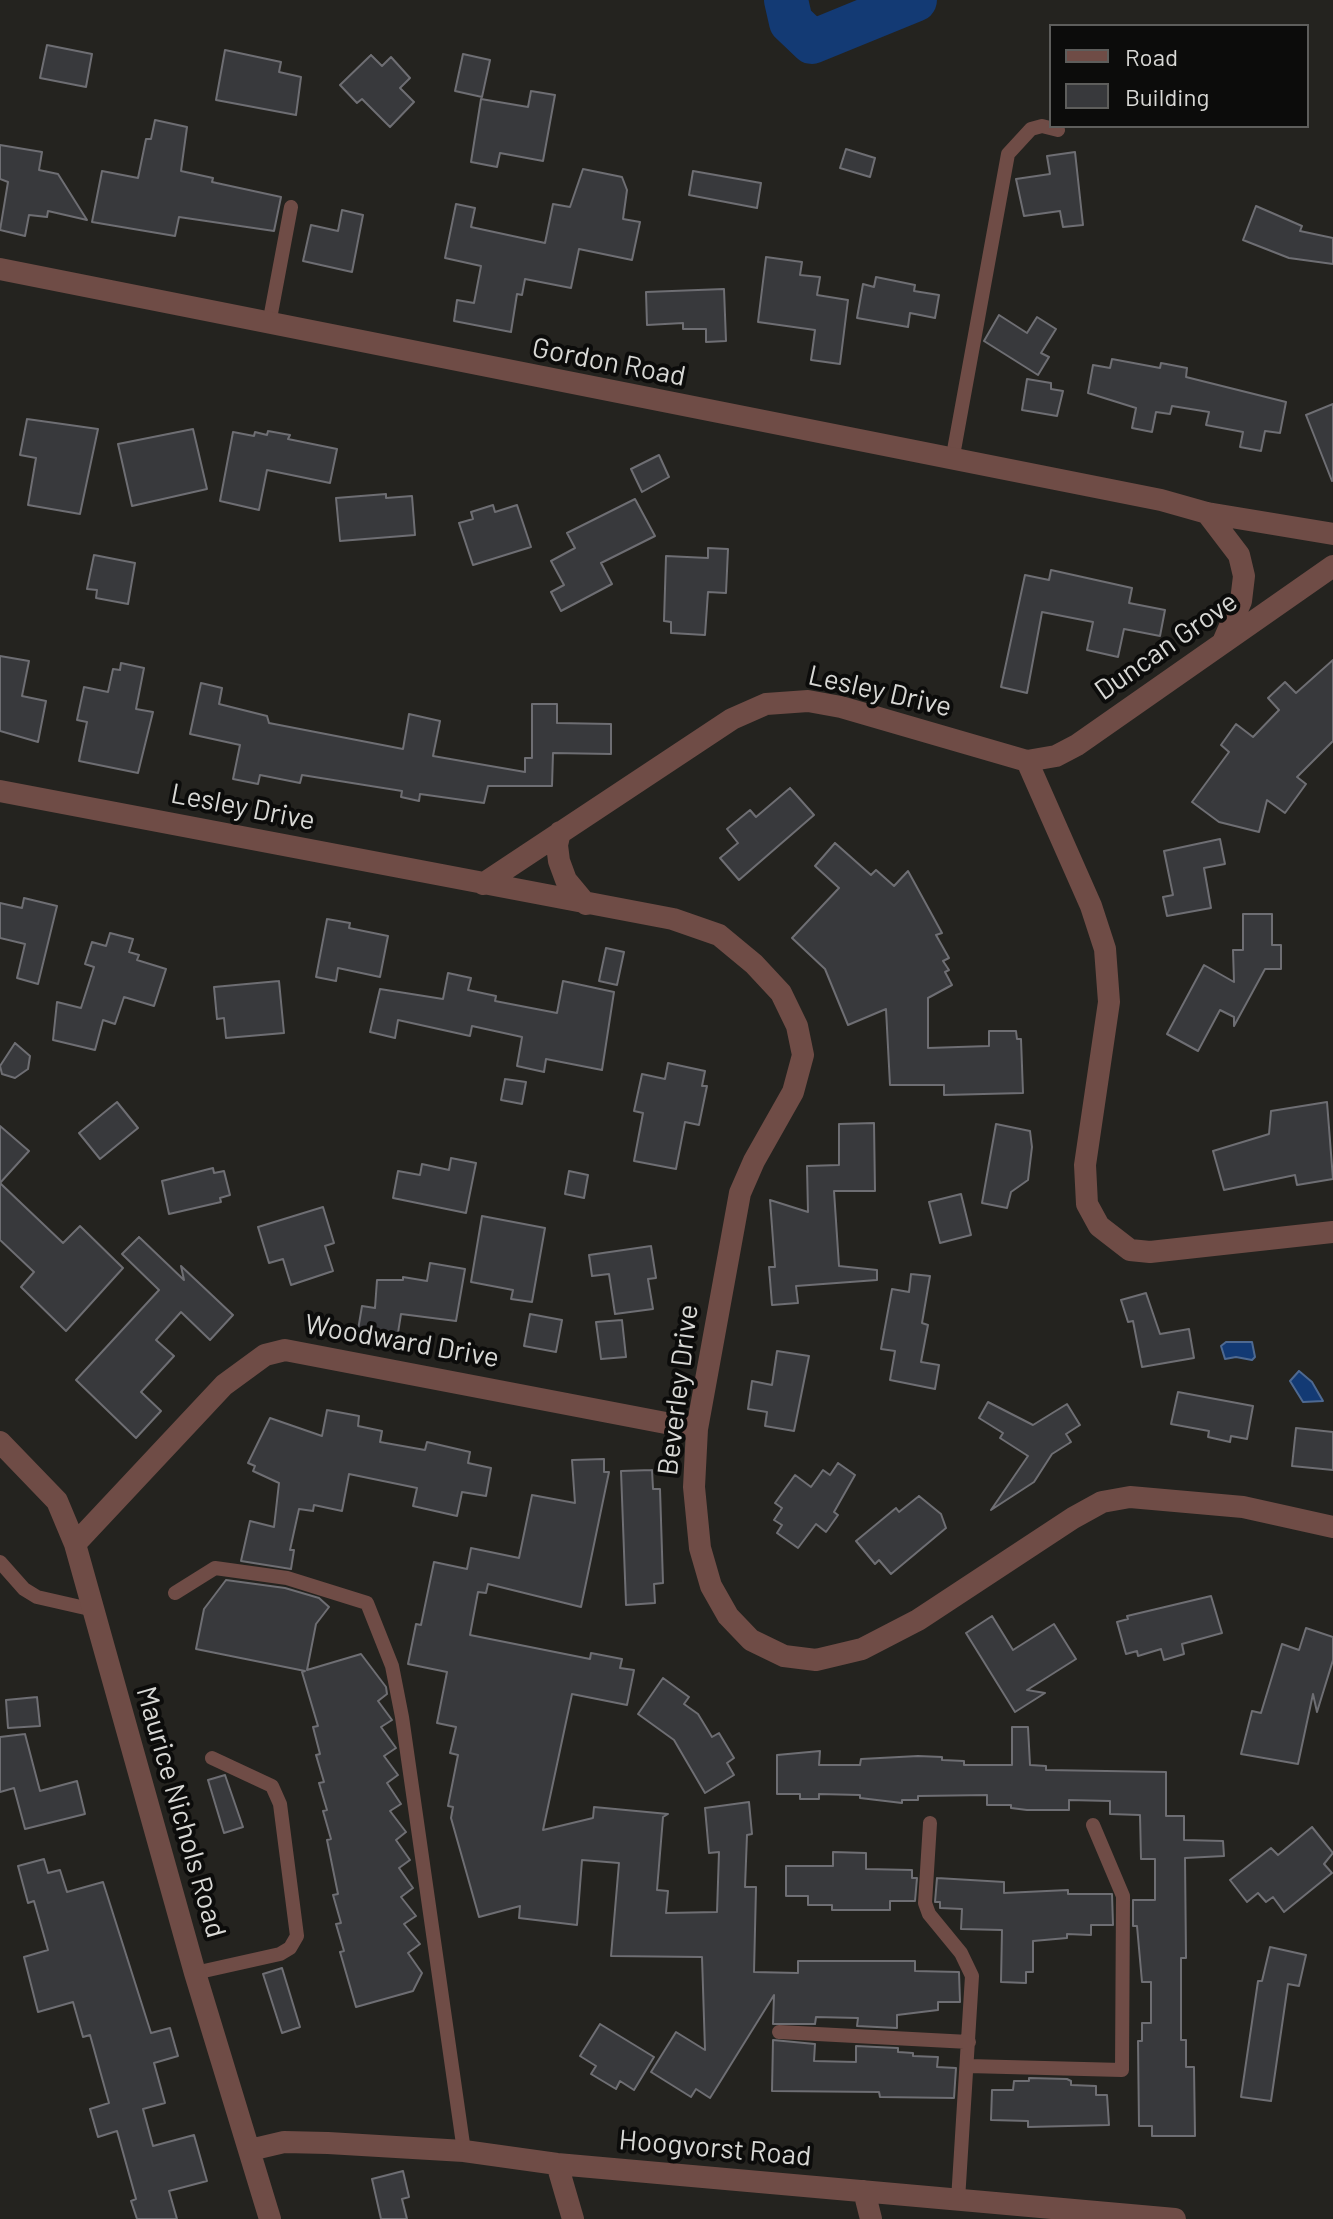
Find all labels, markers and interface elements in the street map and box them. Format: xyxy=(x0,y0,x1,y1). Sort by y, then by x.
legend xyxy=(1049,24,1309,128)
text: Road xyxy=(1125,42,1178,71)
text: Building xyxy=(1125,82,1209,111)
street label: Gordon Road xyxy=(529,331,689,393)
street label: Duncan Grove xyxy=(1088,585,1244,707)
street label: Lesley Drive xyxy=(805,658,955,724)
street label: Lesley Drive xyxy=(168,777,318,837)
street label: Beverley Drive xyxy=(651,1303,705,1477)
street label: Woodward Drive xyxy=(302,1307,502,1375)
street label: Maurice Nichols Road xyxy=(129,1682,233,1942)
street label: Hoogvorst Road xyxy=(617,2123,813,2173)

